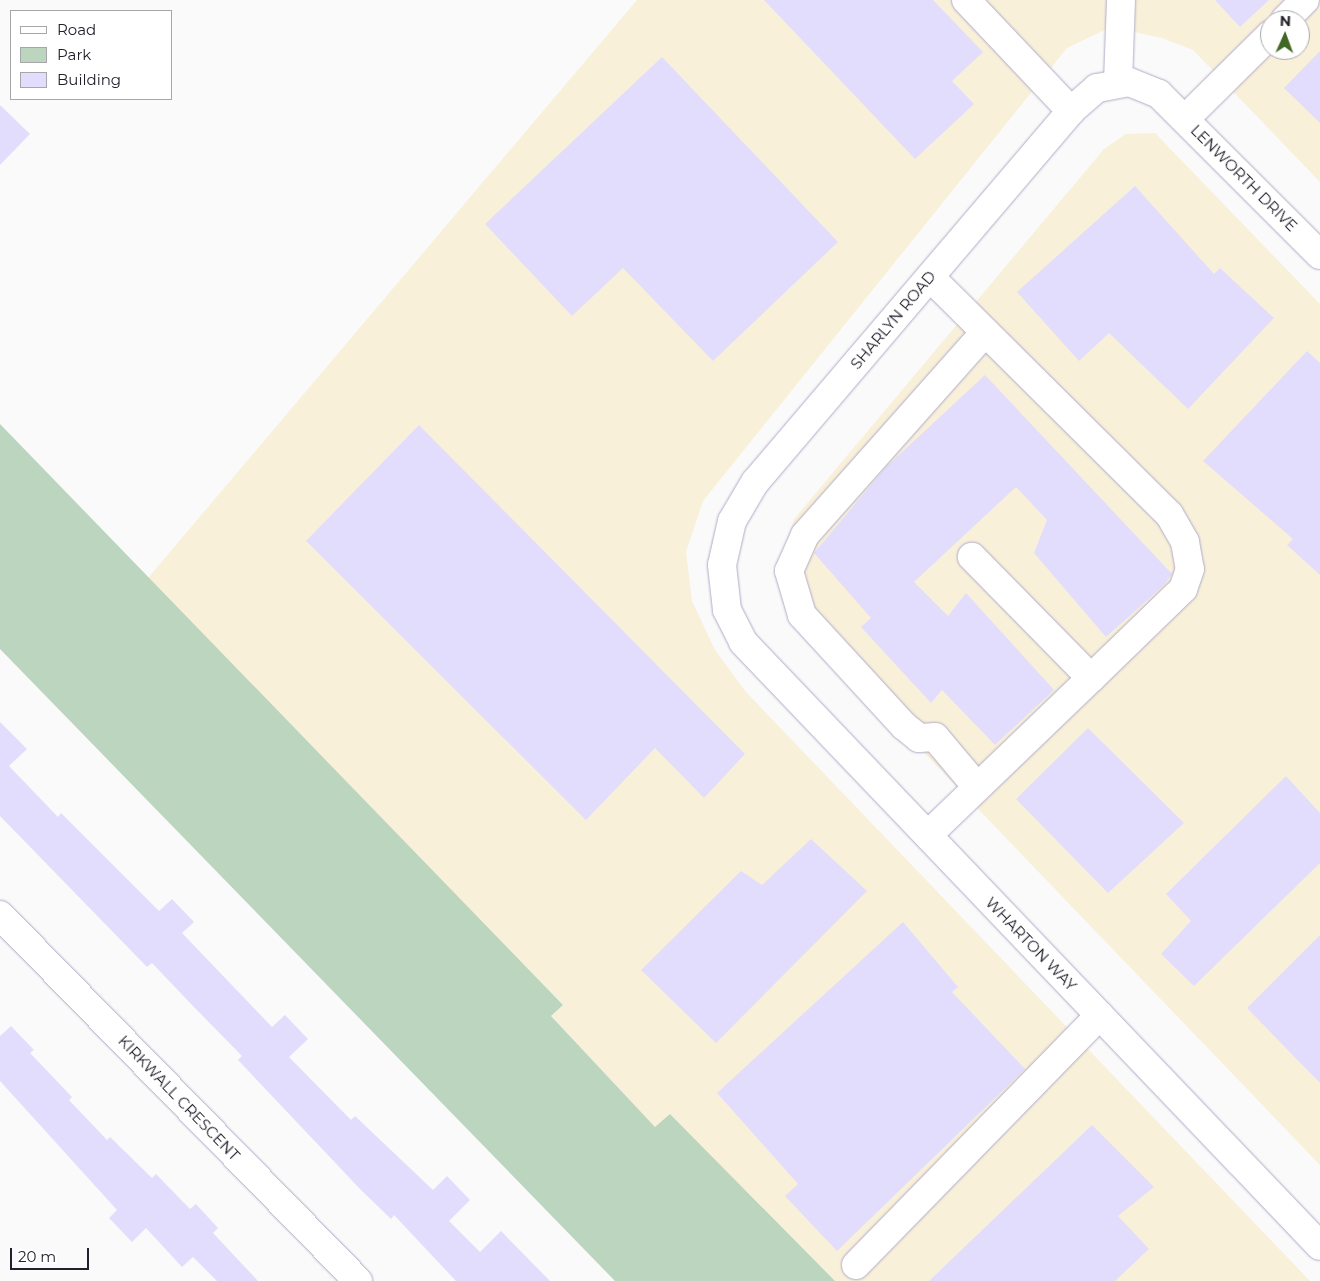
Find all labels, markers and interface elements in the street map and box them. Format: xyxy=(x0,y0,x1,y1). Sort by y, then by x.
legend xyxy=(10,10,172,100)
north arrow xyxy=(1260,10,1310,60)
text: N xyxy=(1280,12,1291,30)
text: Road xyxy=(57,20,96,39)
text: Park xyxy=(57,45,91,64)
text: Building xyxy=(57,70,121,89)
street label: LENWORTH DRIVE xyxy=(1187,121,1301,235)
street label: SHARLYN ROAD xyxy=(847,267,939,373)
street label: WHARTON WAY xyxy=(982,894,1080,994)
street label: KIRKWALL CRESCENT xyxy=(115,1032,243,1164)
scale bar xyxy=(12,1238,91,1270)
text: 20 m xyxy=(18,1247,56,1266)

